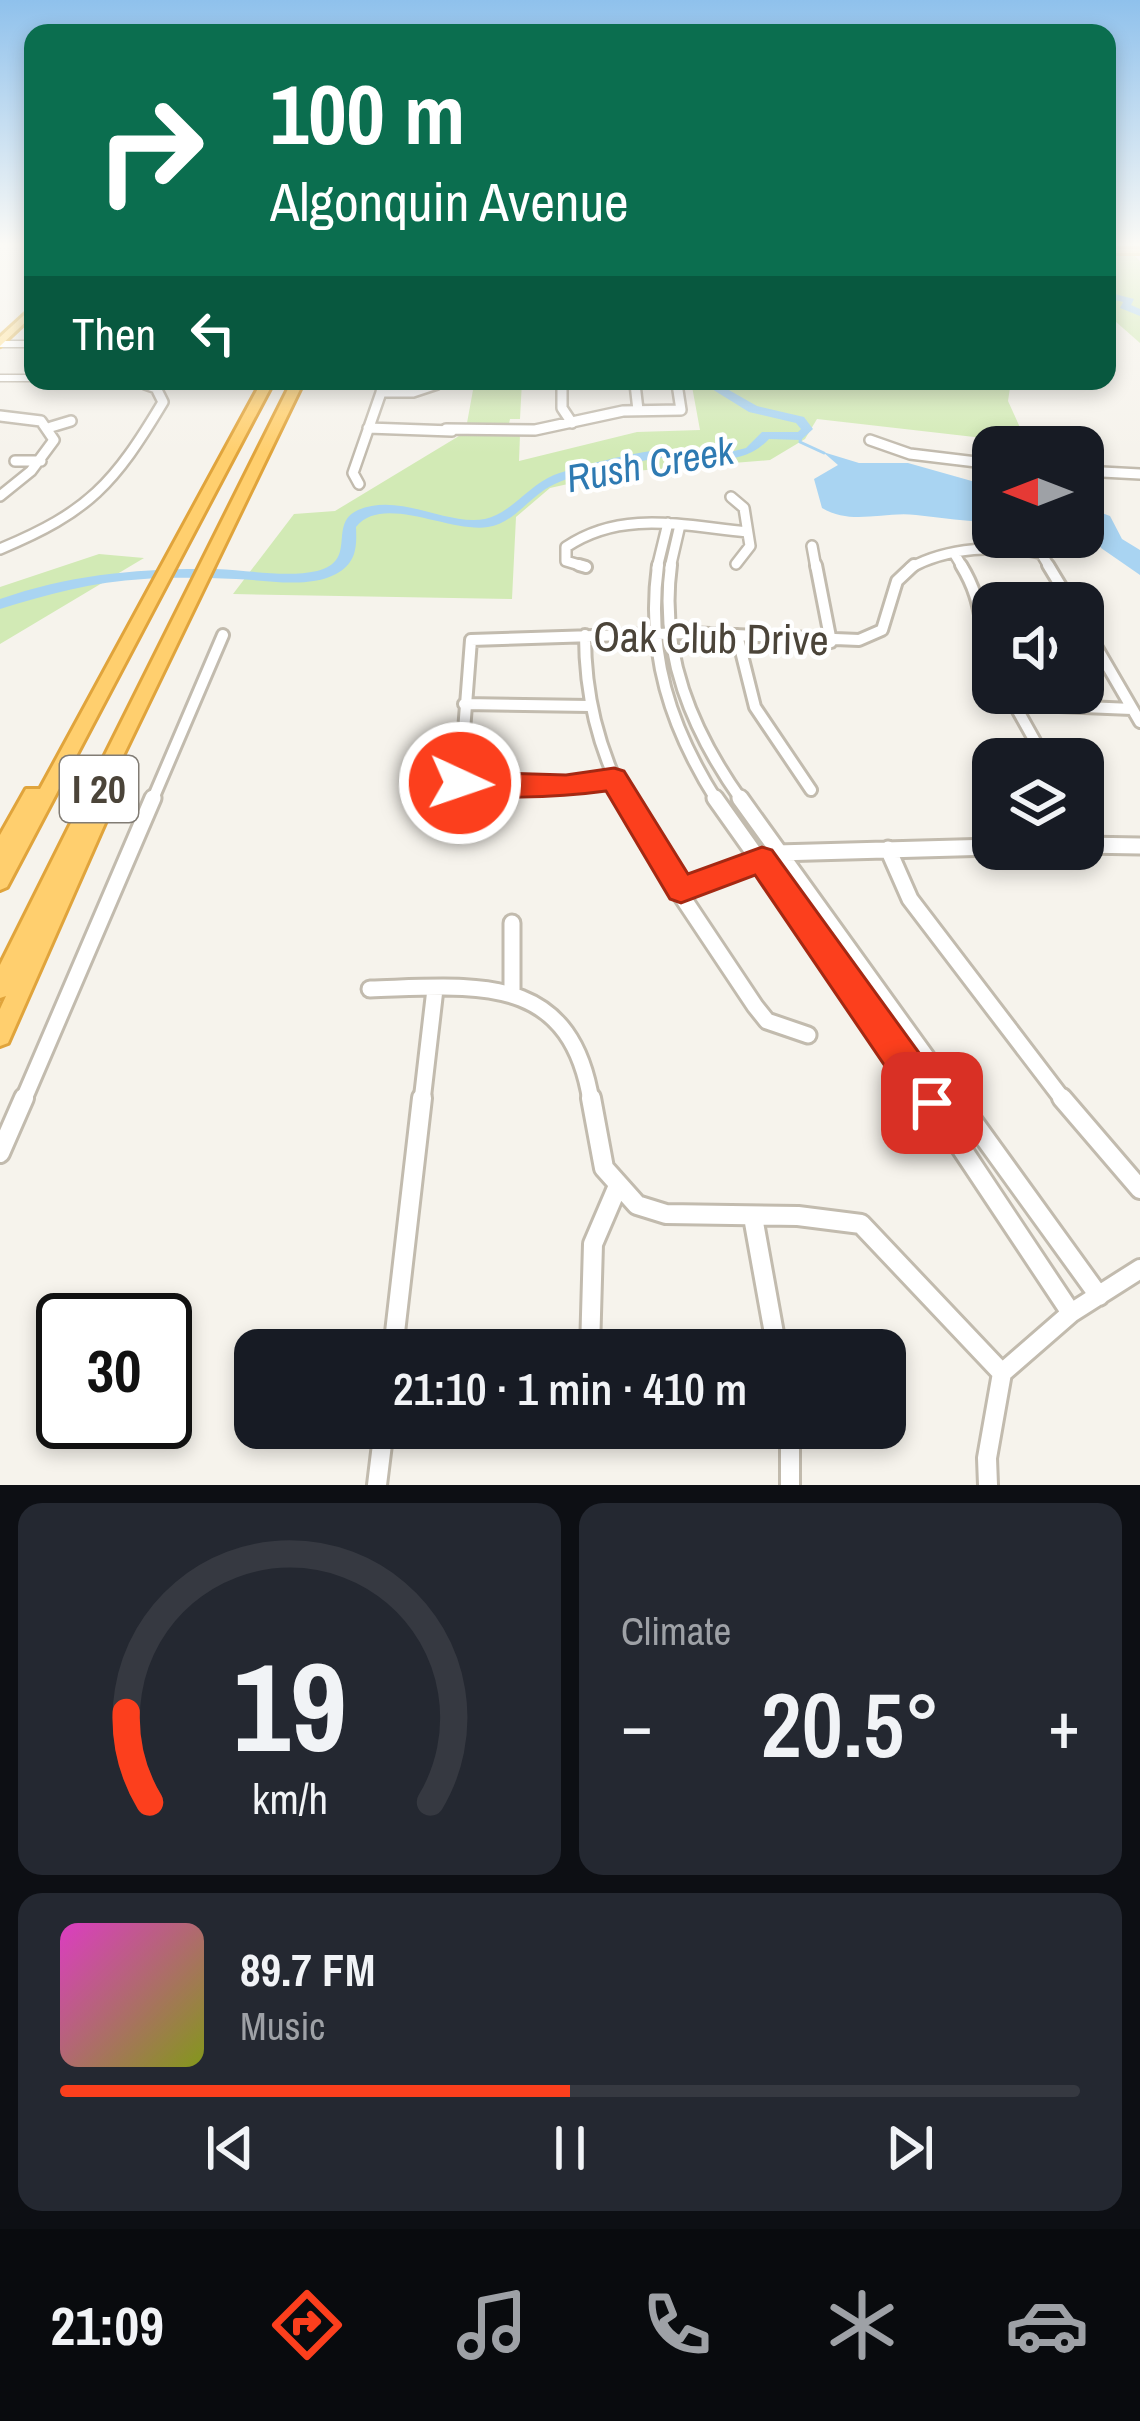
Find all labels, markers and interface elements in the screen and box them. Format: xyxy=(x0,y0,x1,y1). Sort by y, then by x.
text: 100 m xyxy=(270,57,465,170)
icon: right xyxy=(72,72,228,228)
text: Algonquin Avenue xyxy=(270,165,629,238)
icon: left xyxy=(180,300,246,366)
text: Then xyxy=(72,303,156,364)
water label: Rush Creek xyxy=(562,424,739,504)
north arrow xyxy=(972,426,1104,558)
map controls xyxy=(972,426,1104,870)
button: sound xyxy=(972,582,1104,714)
street label: Oak Club Drive xyxy=(593,608,829,668)
position arrow xyxy=(397,720,523,846)
button: layers xyxy=(972,738,1104,870)
road number: I 20 xyxy=(60,756,138,822)
pin xyxy=(881,1052,983,1154)
icon: arrive xyxy=(899,1070,965,1136)
speed limit sign: 30 xyxy=(36,1293,192,1449)
text: 21:10 · 1 min · 410 m xyxy=(393,1358,747,1419)
text: Climate xyxy=(621,1605,731,1657)
text: 19 xyxy=(233,1622,346,1790)
text: 20.5° xyxy=(761,1664,940,1785)
text: − xyxy=(621,1680,653,1769)
text: + xyxy=(1048,1680,1080,1769)
text: km/h xyxy=(251,1770,328,1827)
text: 89.7 FM xyxy=(240,1939,375,2000)
text: Music xyxy=(240,2000,325,2052)
icon: previous xyxy=(197,2115,263,2181)
icon: pause xyxy=(537,2115,603,2181)
icon: next xyxy=(877,2115,943,2181)
icon: directions xyxy=(265,2283,349,2367)
icon: music xyxy=(450,2283,534,2367)
icon: phone xyxy=(635,2283,719,2367)
icon: climate xyxy=(820,2283,904,2367)
icon: car xyxy=(1005,2283,1089,2367)
text: 21:09 xyxy=(51,2289,164,2362)

